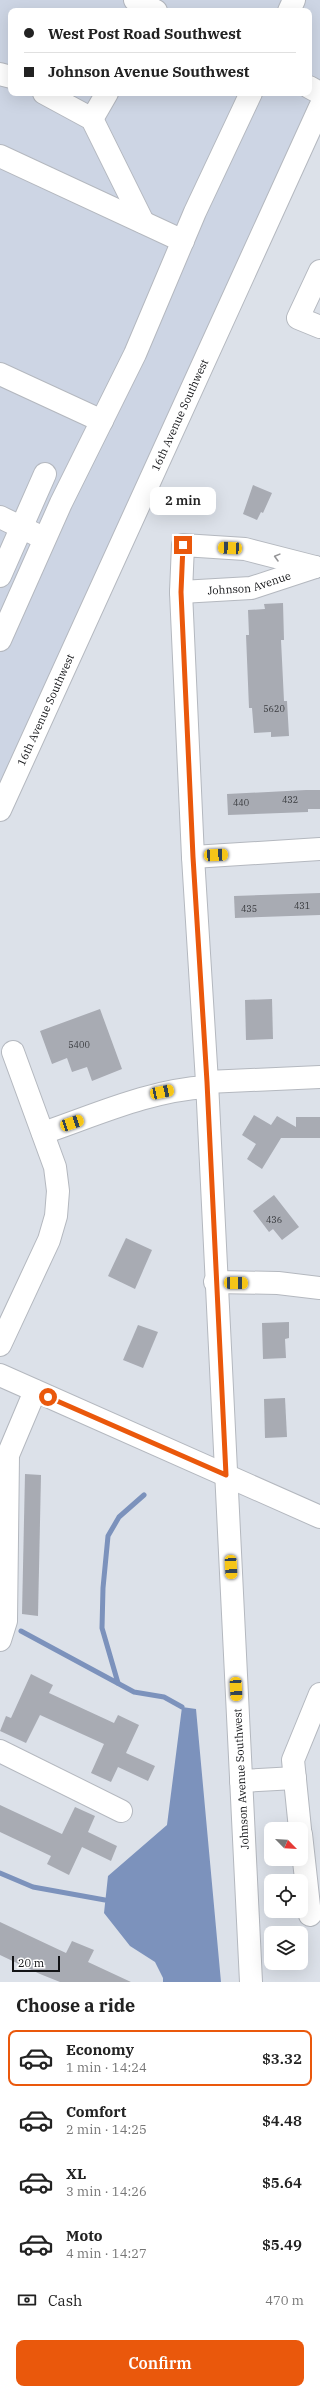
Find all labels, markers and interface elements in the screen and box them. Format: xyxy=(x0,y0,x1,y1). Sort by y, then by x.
text: West Post Road Southwest xyxy=(48,24,241,43)
text: Johnson Avenue Southwest xyxy=(48,62,249,81)
street label: 16th Avenue Southwest xyxy=(148,357,211,473)
callout: 2 min xyxy=(150,487,216,515)
text: 2 min xyxy=(165,492,201,509)
route end xyxy=(174,536,192,554)
car xyxy=(218,541,242,555)
one-way arrow xyxy=(274,553,281,562)
street label: Johnson Avenue xyxy=(207,568,293,597)
street label: 16th Avenue Southwest xyxy=(14,652,77,768)
house number: 5620 xyxy=(263,703,285,714)
house number: 432 xyxy=(282,794,298,805)
house number: 440 xyxy=(233,797,249,808)
car xyxy=(204,848,228,862)
house number: 431 xyxy=(294,900,310,911)
house number: 435 xyxy=(241,903,257,914)
house number: 5400 xyxy=(68,1039,90,1050)
car xyxy=(149,1084,175,1100)
car xyxy=(59,1113,85,1133)
house number: 436 xyxy=(266,1214,282,1225)
car xyxy=(224,1277,248,1289)
route start xyxy=(39,1388,57,1406)
car xyxy=(224,1555,238,1579)
car xyxy=(229,1677,243,1701)
street label: Johnson Avenue Southwest xyxy=(230,1708,252,1850)
north arrow xyxy=(264,1822,308,1866)
map controls xyxy=(264,1822,308,1970)
button: locate xyxy=(264,1874,308,1918)
button: layers xyxy=(264,1926,308,1970)
scale bar xyxy=(12,1954,60,1973)
text: 20 m xyxy=(18,1956,44,1970)
text: Choose a ride xyxy=(16,1994,135,2017)
icon: car xyxy=(18,2040,54,2076)
text: Economy xyxy=(66,2040,134,2059)
text: $3.32 xyxy=(262,2049,302,2068)
text: 1 min · 14:24 xyxy=(66,2059,147,2076)
icon: car xyxy=(18,2102,54,2138)
text: Comfort xyxy=(66,2102,126,2121)
text: $4.48 xyxy=(262,2111,302,2130)
text: 2 min · 14:25 xyxy=(66,2121,147,2138)
icon: car xyxy=(18,2164,54,2200)
text: XL xyxy=(66,2164,86,2183)
text: $5.64 xyxy=(262,2173,302,2192)
text: 3 min · 14:26 xyxy=(66,2183,147,2200)
icon: car xyxy=(18,2226,54,2262)
text: Moto xyxy=(66,2226,103,2245)
text: $5.49 xyxy=(262,2235,302,2254)
text: 4 min · 14:27 xyxy=(66,2245,147,2262)
icon: cash xyxy=(16,2289,38,2311)
text: Cash xyxy=(48,2291,82,2310)
text: 470 m xyxy=(265,2292,304,2309)
button: Confirm xyxy=(16,2340,304,2386)

